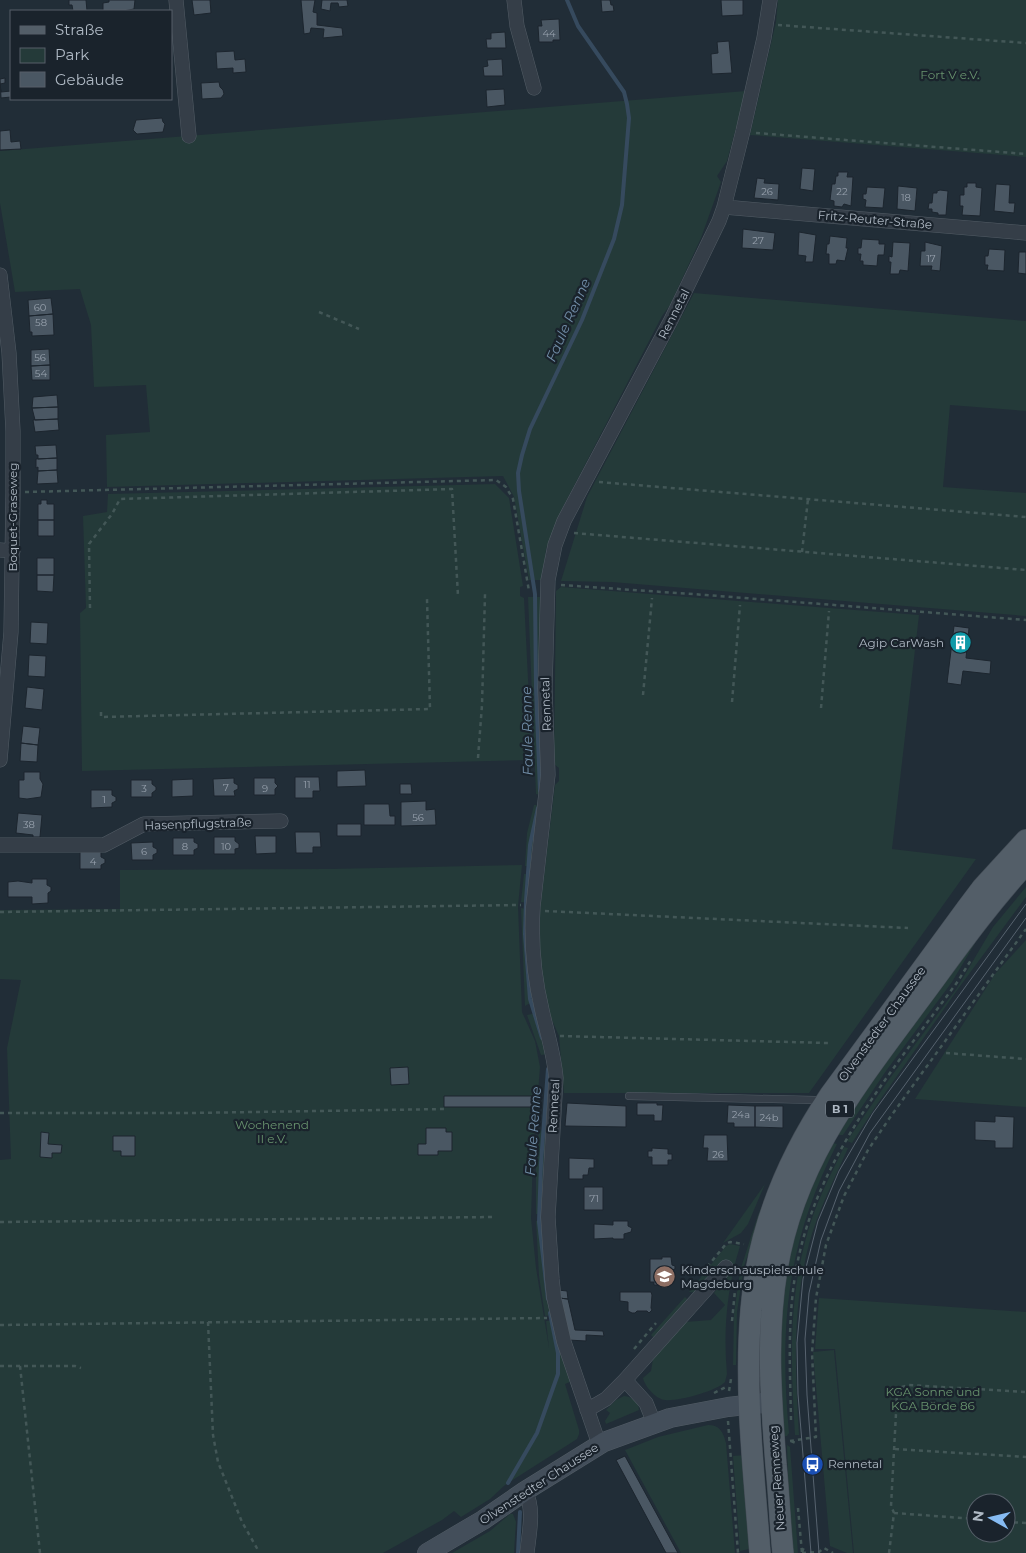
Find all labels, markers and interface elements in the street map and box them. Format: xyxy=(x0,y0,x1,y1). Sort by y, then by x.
legend xyxy=(10,10,172,100)
text: Straße xyxy=(55,20,104,39)
house number: 44 xyxy=(542,27,556,40)
text: Park xyxy=(55,45,89,64)
park label: Fort V e.V. xyxy=(920,67,980,82)
text: Gebäude xyxy=(55,70,124,89)
house number: 26 xyxy=(761,185,773,198)
house number: 22 xyxy=(836,185,848,198)
house number: 18 xyxy=(901,191,911,204)
street label: Fritz-Reuter-Straße xyxy=(817,207,933,232)
house number: 27 xyxy=(752,234,764,247)
house number: 17 xyxy=(926,252,936,265)
water label: Faule Renne xyxy=(542,276,594,364)
street label: Rennetal xyxy=(655,286,693,341)
house number: 60 xyxy=(34,301,47,314)
house number: 58 xyxy=(35,316,47,329)
house number: 56 xyxy=(34,351,46,364)
house number: 54 xyxy=(35,367,48,380)
street label: Boquet-Graseweg xyxy=(5,463,20,571)
building icon: Agip CarWash xyxy=(948,631,972,655)
place label: Agip CarWash xyxy=(859,635,944,650)
street label: Rennetal xyxy=(537,677,554,731)
water label: Faule Renne xyxy=(517,686,537,776)
house number: 11 xyxy=(303,778,311,791)
house number: 7 xyxy=(223,781,229,794)
house number: 3 xyxy=(141,782,147,795)
house number: 9 xyxy=(262,782,268,795)
house number: 1 xyxy=(102,793,106,806)
house number: 56 xyxy=(412,811,424,824)
street label: Hasenpflugstraße xyxy=(144,814,252,833)
house number: 38 xyxy=(23,818,35,831)
house number: 8 xyxy=(182,840,188,853)
house number: 10 xyxy=(221,840,231,853)
house number: 6 xyxy=(141,845,147,858)
house number: 4 xyxy=(90,855,97,868)
street label: Olvenstedter Chaussee xyxy=(835,963,928,1084)
street label: Rennetal xyxy=(545,1078,562,1134)
water label: Faule Renne xyxy=(521,1086,545,1176)
road number: B 1 xyxy=(826,1100,854,1118)
house number: 24a xyxy=(732,1108,750,1121)
house number: 24b xyxy=(760,1111,779,1124)
park label: Wochenend II e.V. xyxy=(235,1117,309,1146)
house number: 26 xyxy=(712,1148,724,1161)
house number: 71 xyxy=(589,1192,599,1205)
place label: Kinderschauspielschule Magdeburg xyxy=(681,1262,824,1291)
school or university icon: Kinderschauspielschule Magdeburg xyxy=(653,1265,677,1289)
park label: KGA Sonne und KGA Börde 86 xyxy=(886,1384,980,1413)
street label: Neuer Renneweg xyxy=(765,1425,788,1531)
street label: Olvenstedter Chaussee xyxy=(477,1440,601,1528)
bus stop icon: Rennetal xyxy=(800,1452,824,1476)
place label: Rennetal xyxy=(828,1456,882,1471)
north arrow xyxy=(966,1493,1016,1543)
text: N xyxy=(968,1509,988,1523)

